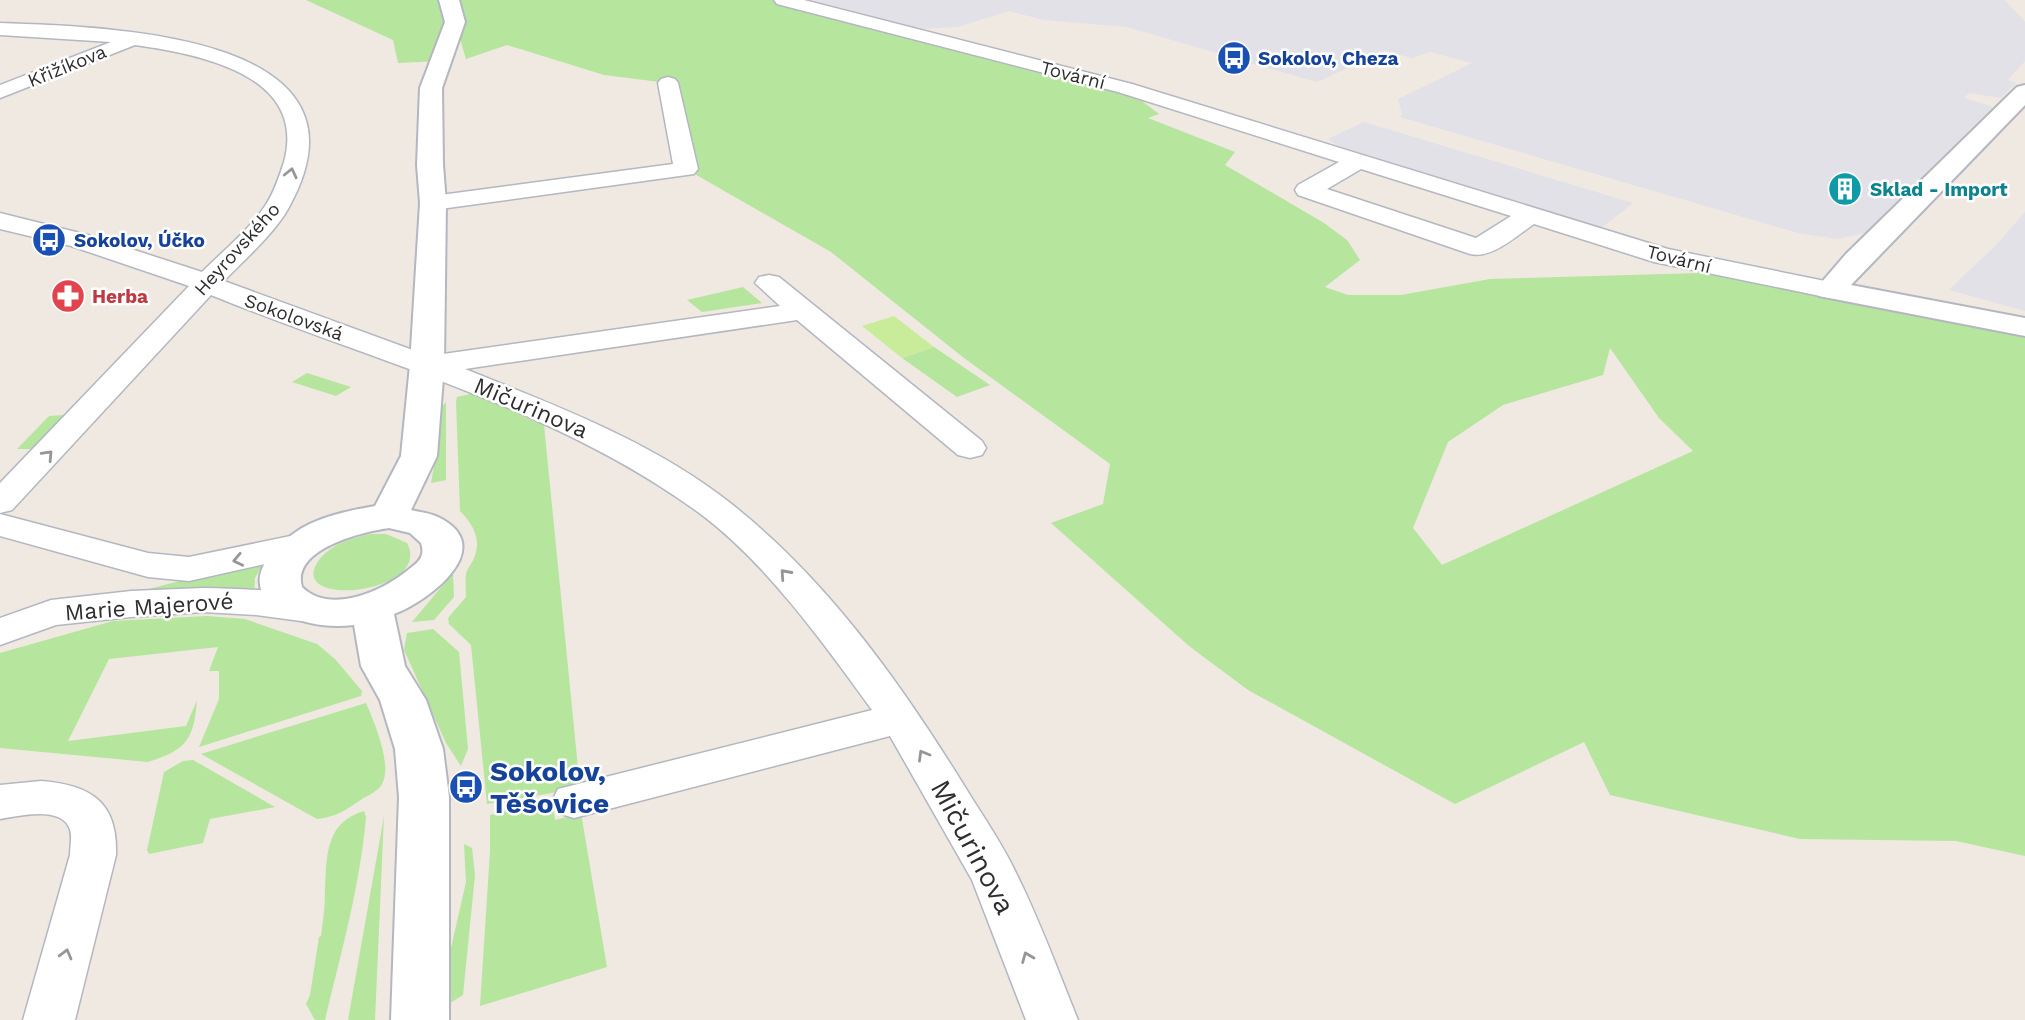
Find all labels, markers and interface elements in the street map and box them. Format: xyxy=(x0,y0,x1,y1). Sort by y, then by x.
bus stop icon: Sokolov, Cheza xyxy=(1215,39,1253,77)
street label: Křižíkova xyxy=(24,40,110,92)
place label: Sokolov, Cheza xyxy=(1258,47,1399,70)
street label: Tovární xyxy=(1038,56,1108,94)
one-way arrow xyxy=(283,167,298,179)
building icon: Sklad - Import xyxy=(1826,170,1864,208)
place label: Sklad - Import xyxy=(1870,178,2008,201)
street label: Heyrovského xyxy=(189,198,285,300)
bus stop icon: Sokolov, Účko xyxy=(30,221,68,259)
place label: Sokolov, Účko xyxy=(74,229,205,252)
street label: Tovární xyxy=(1644,240,1714,278)
pharmacy icon: Herba xyxy=(49,277,87,315)
place label: Herba xyxy=(92,285,148,308)
street label: Sokolovská xyxy=(241,288,347,346)
street label: Mičurinova xyxy=(470,372,592,444)
one-way arrow xyxy=(40,450,52,463)
one-way arrow xyxy=(232,551,244,566)
one-way arrow xyxy=(781,570,793,583)
street label: Marie Majerové xyxy=(64,588,234,626)
one-way arrow xyxy=(918,750,931,762)
place label: Sokolov, Těšovice xyxy=(490,755,609,820)
bus stop icon: Sokolov, Těšovice xyxy=(447,768,485,806)
street label: Mičurinova xyxy=(924,774,1022,920)
one-way arrow xyxy=(58,948,73,960)
one-way arrow xyxy=(1021,951,1035,963)

